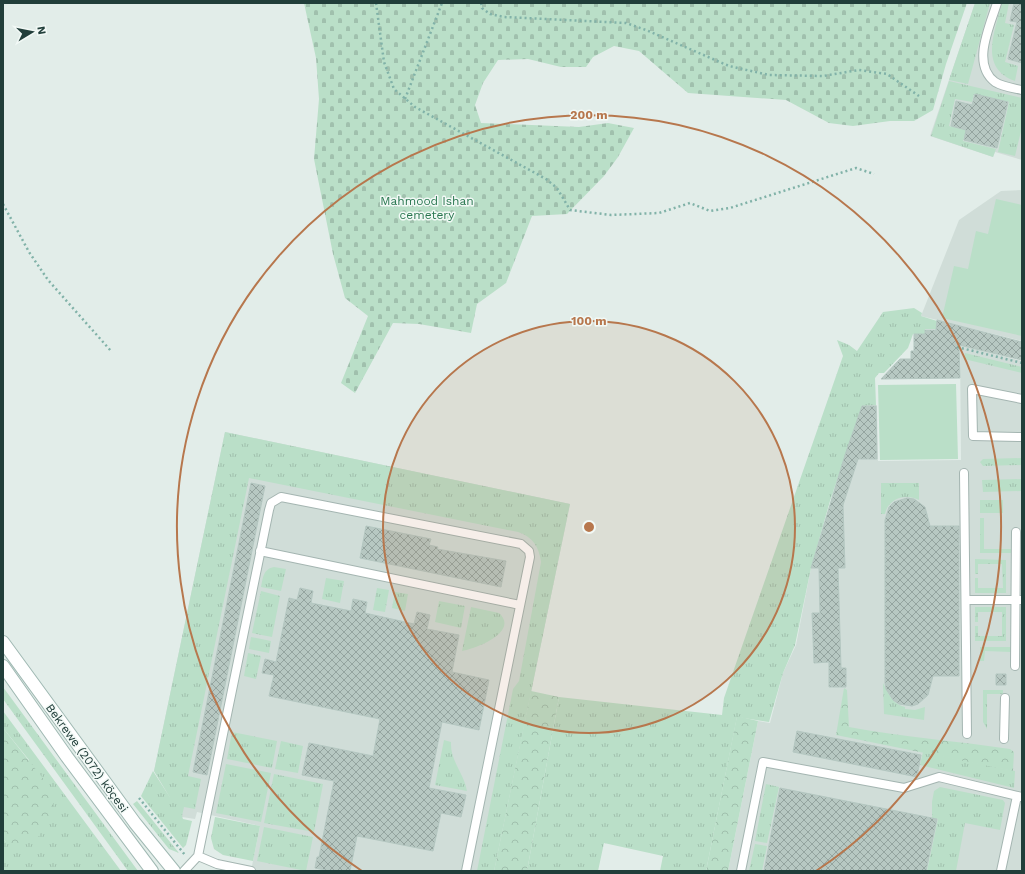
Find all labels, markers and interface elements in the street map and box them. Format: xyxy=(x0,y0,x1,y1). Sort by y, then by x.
north arrow xyxy=(12,12,52,52)
text: N xyxy=(34,25,48,35)
text: 200 m xyxy=(570,108,608,122)
park label: Mahmood Ishan cemetery xyxy=(380,194,474,222)
text: 100 m xyxy=(571,314,607,328)
centre of rings xyxy=(582,520,596,534)
street label: Bekrewe (2072) köçesi xyxy=(43,701,131,815)

